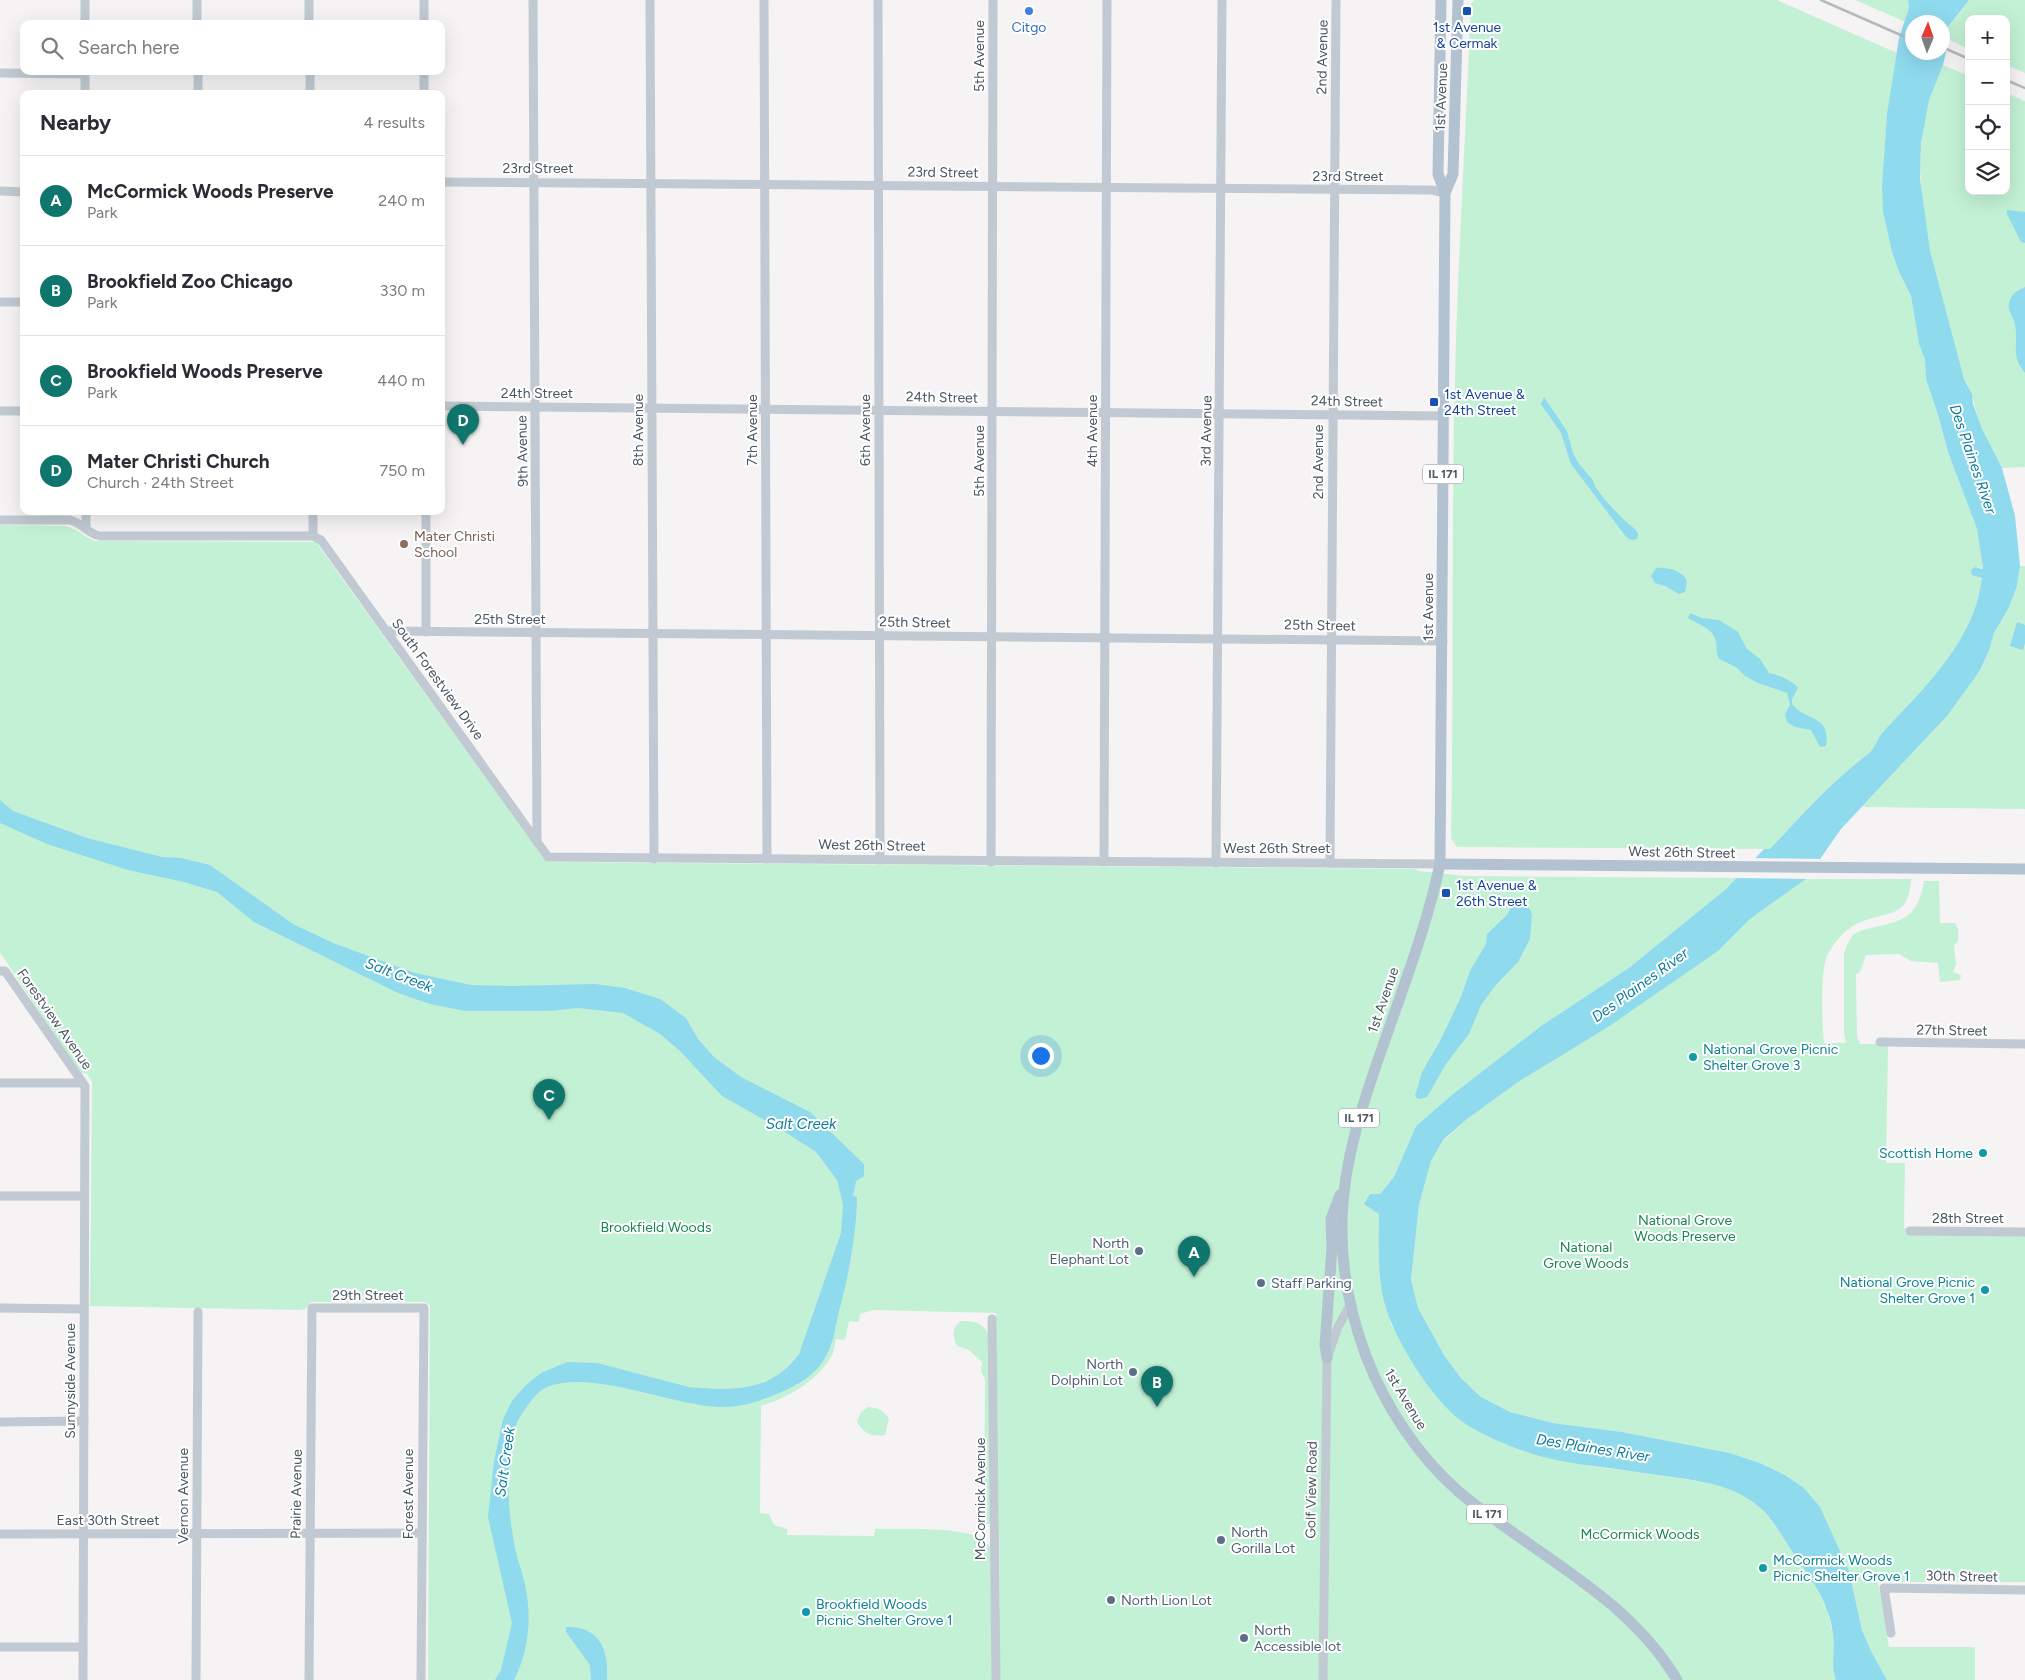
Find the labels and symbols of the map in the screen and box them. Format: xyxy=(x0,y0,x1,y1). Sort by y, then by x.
marker: Citgo xyxy=(1023,5,1035,17)
marker: 1st Avenue & Cermak xyxy=(1461,5,1473,17)
north arrow xyxy=(1905,15,1950,60)
place label: Citgo xyxy=(1012,19,1046,36)
street label: 2nd Avenue xyxy=(1313,19,1332,94)
place label: 1st Avenue & Cermak xyxy=(1433,19,1502,52)
street label: 5th Avenue xyxy=(971,20,988,92)
street label: 1st Avenue xyxy=(1432,62,1451,131)
street label: 23rd Street xyxy=(502,160,574,177)
street label: 23rd Street xyxy=(907,163,979,182)
street label: 23rd Street xyxy=(1312,168,1384,185)
street label: 24th Street xyxy=(501,385,573,402)
place label: 1st Avenue & 24th Street xyxy=(1444,386,1525,419)
street label: 24th Street xyxy=(906,388,978,407)
street label: 24th Street xyxy=(1311,392,1383,411)
street label: 8th Avenue xyxy=(630,393,647,466)
street label: 7th Avenue xyxy=(744,394,761,466)
street label: 6th Avenue xyxy=(857,394,874,466)
street label: 4th Avenue xyxy=(1084,394,1101,467)
street label: 3rd Avenue xyxy=(1197,395,1216,467)
marker: 1st Avenue & 24th Street xyxy=(1428,396,1440,408)
water label: Des Plaines River xyxy=(1946,402,2000,517)
pin: D xyxy=(447,404,479,445)
street label: 9th Avenue xyxy=(513,415,532,487)
street label: 2nd Avenue xyxy=(1310,424,1327,499)
street label: 5th Avenue xyxy=(971,425,988,497)
road number: IL 171 xyxy=(1423,464,1463,484)
place label: Mater Christi School xyxy=(414,528,495,561)
marker: Mater Christi School xyxy=(398,538,410,550)
street label: 1st Avenue xyxy=(1420,572,1437,641)
street label: 25th Street xyxy=(474,611,546,628)
street label: 25th Street xyxy=(879,613,951,632)
street label: South Forestview Drive xyxy=(388,615,488,744)
street label: 25th Street xyxy=(1284,616,1356,635)
street label: West 26th Street xyxy=(818,836,926,855)
street label: West 26th Street xyxy=(1223,840,1331,857)
street label: West 26th Street xyxy=(1628,843,1736,862)
place label: 1st Avenue & 26th Street xyxy=(1456,877,1537,910)
marker: 1st Avenue & 26th Street xyxy=(1440,887,1452,899)
water label: Des Plaines River xyxy=(1588,943,1692,1026)
water label: Salt Creek xyxy=(363,954,436,996)
street label: Forestview Avenue xyxy=(13,965,96,1073)
street label: 1st Avenue xyxy=(1364,965,1403,1035)
street label: 27th Street xyxy=(1916,1021,1988,1040)
place label: National Grove Picnic Shelter Grove 3 xyxy=(1703,1041,1839,1074)
your location xyxy=(1028,1043,1054,1069)
marker: National Grove Picnic Shelter Grove 3 xyxy=(1687,1051,1699,1063)
pin: C xyxy=(533,1079,565,1120)
road number: IL 171 xyxy=(1339,1108,1379,1128)
water label: Salt Creek xyxy=(766,1115,837,1133)
place label: Scottish Home xyxy=(1879,1145,1973,1162)
marker: Scottish Home xyxy=(1977,1147,1989,1159)
street label: 28th Street xyxy=(1932,1210,2004,1227)
park label: National Grove Woods Preserve xyxy=(1634,1212,1736,1245)
park label: Brookfield Woods xyxy=(601,1219,711,1236)
place label: North Elephant Lot xyxy=(1050,1235,1129,1268)
pin: A xyxy=(1178,1236,1210,1277)
park label: National Grove Woods xyxy=(1543,1239,1629,1272)
marker: North Elephant Lot xyxy=(1133,1245,1145,1257)
place label: National Grove Picnic Shelter Grove 1 xyxy=(1840,1274,1975,1307)
place label: Staff Parking xyxy=(1271,1275,1352,1292)
marker: Staff Parking xyxy=(1255,1277,1267,1289)
marker: National Grove Picnic Shelter Grove 1 xyxy=(1979,1284,1991,1296)
street label: 29th Street xyxy=(332,1287,404,1304)
street label: Sunnyside Avenue xyxy=(62,1323,79,1439)
place label: North Dolphin Lot xyxy=(1051,1356,1123,1389)
marker: North Dolphin Lot xyxy=(1127,1366,1139,1378)
pin: B xyxy=(1141,1366,1173,1407)
street label: 1st Avenue xyxy=(1381,1366,1431,1433)
water label: Salt Creek xyxy=(491,1425,519,1498)
water label: Des Plaines River xyxy=(1535,1430,1652,1466)
street label: McCormick Avenue xyxy=(972,1437,989,1560)
street label: Golf View Road xyxy=(1302,1441,1321,1539)
street label: Vernon Avenue xyxy=(175,1448,192,1544)
street label: Forest Avenue xyxy=(400,1448,417,1539)
street label: Prairie Avenue xyxy=(287,1449,306,1539)
road number: IL 171 xyxy=(1467,1505,1507,1524)
street label: East 30th Street xyxy=(56,1512,160,1529)
place label: North Gorilla Lot xyxy=(1231,1524,1295,1557)
park label: McCormick Woods xyxy=(1580,1526,1700,1543)
marker: North Gorilla Lot xyxy=(1215,1534,1227,1546)
place label: McCormick Woods Picnic Shelter Grove 1 xyxy=(1773,1552,1910,1585)
marker: McCormick Woods Picnic Shelter Grove 1 xyxy=(1757,1562,1769,1574)
street label: 30th Street xyxy=(1926,1567,1998,1586)
place label: North Lion Lot xyxy=(1121,1592,1212,1609)
marker: North Lion Lot xyxy=(1105,1594,1117,1606)
place label: Brookfield Woods Picnic Shelter Grove 1 xyxy=(816,1596,953,1629)
marker: Brookfield Woods Picnic Shelter Grove 1 xyxy=(800,1606,812,1618)
place label: North Accessible lot xyxy=(1254,1622,1341,1655)
marker: North Accessible lot xyxy=(1238,1632,1250,1644)

